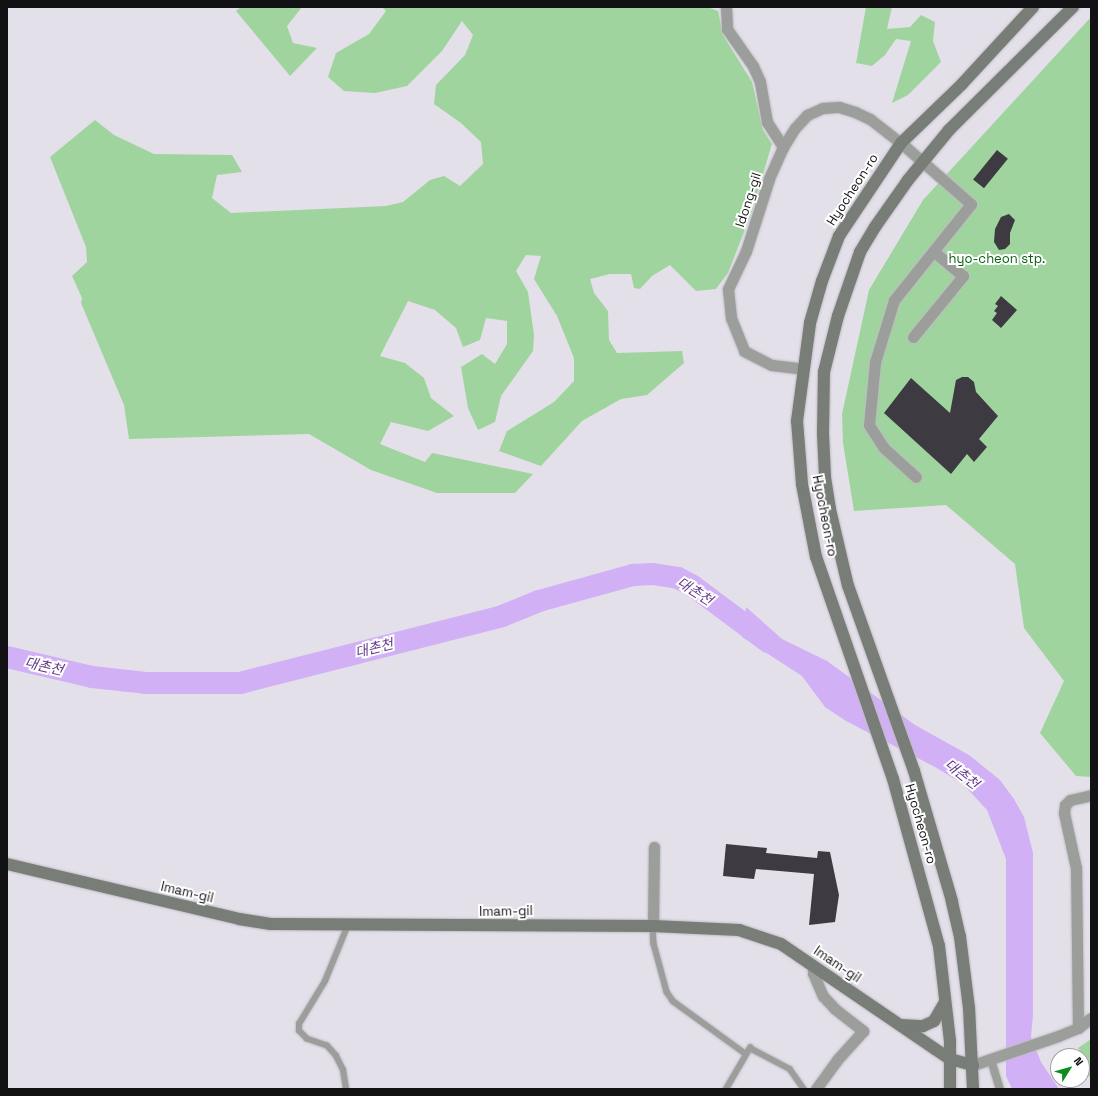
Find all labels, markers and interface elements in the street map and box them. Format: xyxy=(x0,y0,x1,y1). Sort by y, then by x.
street label: Hyocheon-ro xyxy=(824,151,882,229)
street label: Idong-gil xyxy=(733,171,765,229)
park label: hyo-cheon stp. xyxy=(949,251,1045,267)
street label: Hyocheon-ro xyxy=(808,474,840,558)
water label: 대촌천 xyxy=(674,573,716,609)
water label: 대촌천 xyxy=(353,635,395,661)
water label: 대촌천 xyxy=(23,653,65,679)
water label: 대촌천 xyxy=(942,755,982,793)
street label: Hyocheon-ro xyxy=(901,782,939,866)
street label: Imam-gil xyxy=(159,879,215,907)
street label: Imam-gil xyxy=(479,904,533,920)
street label: Imam-gil xyxy=(810,944,864,986)
north arrow xyxy=(1050,1048,1090,1088)
text: N xyxy=(1071,1054,1087,1069)

